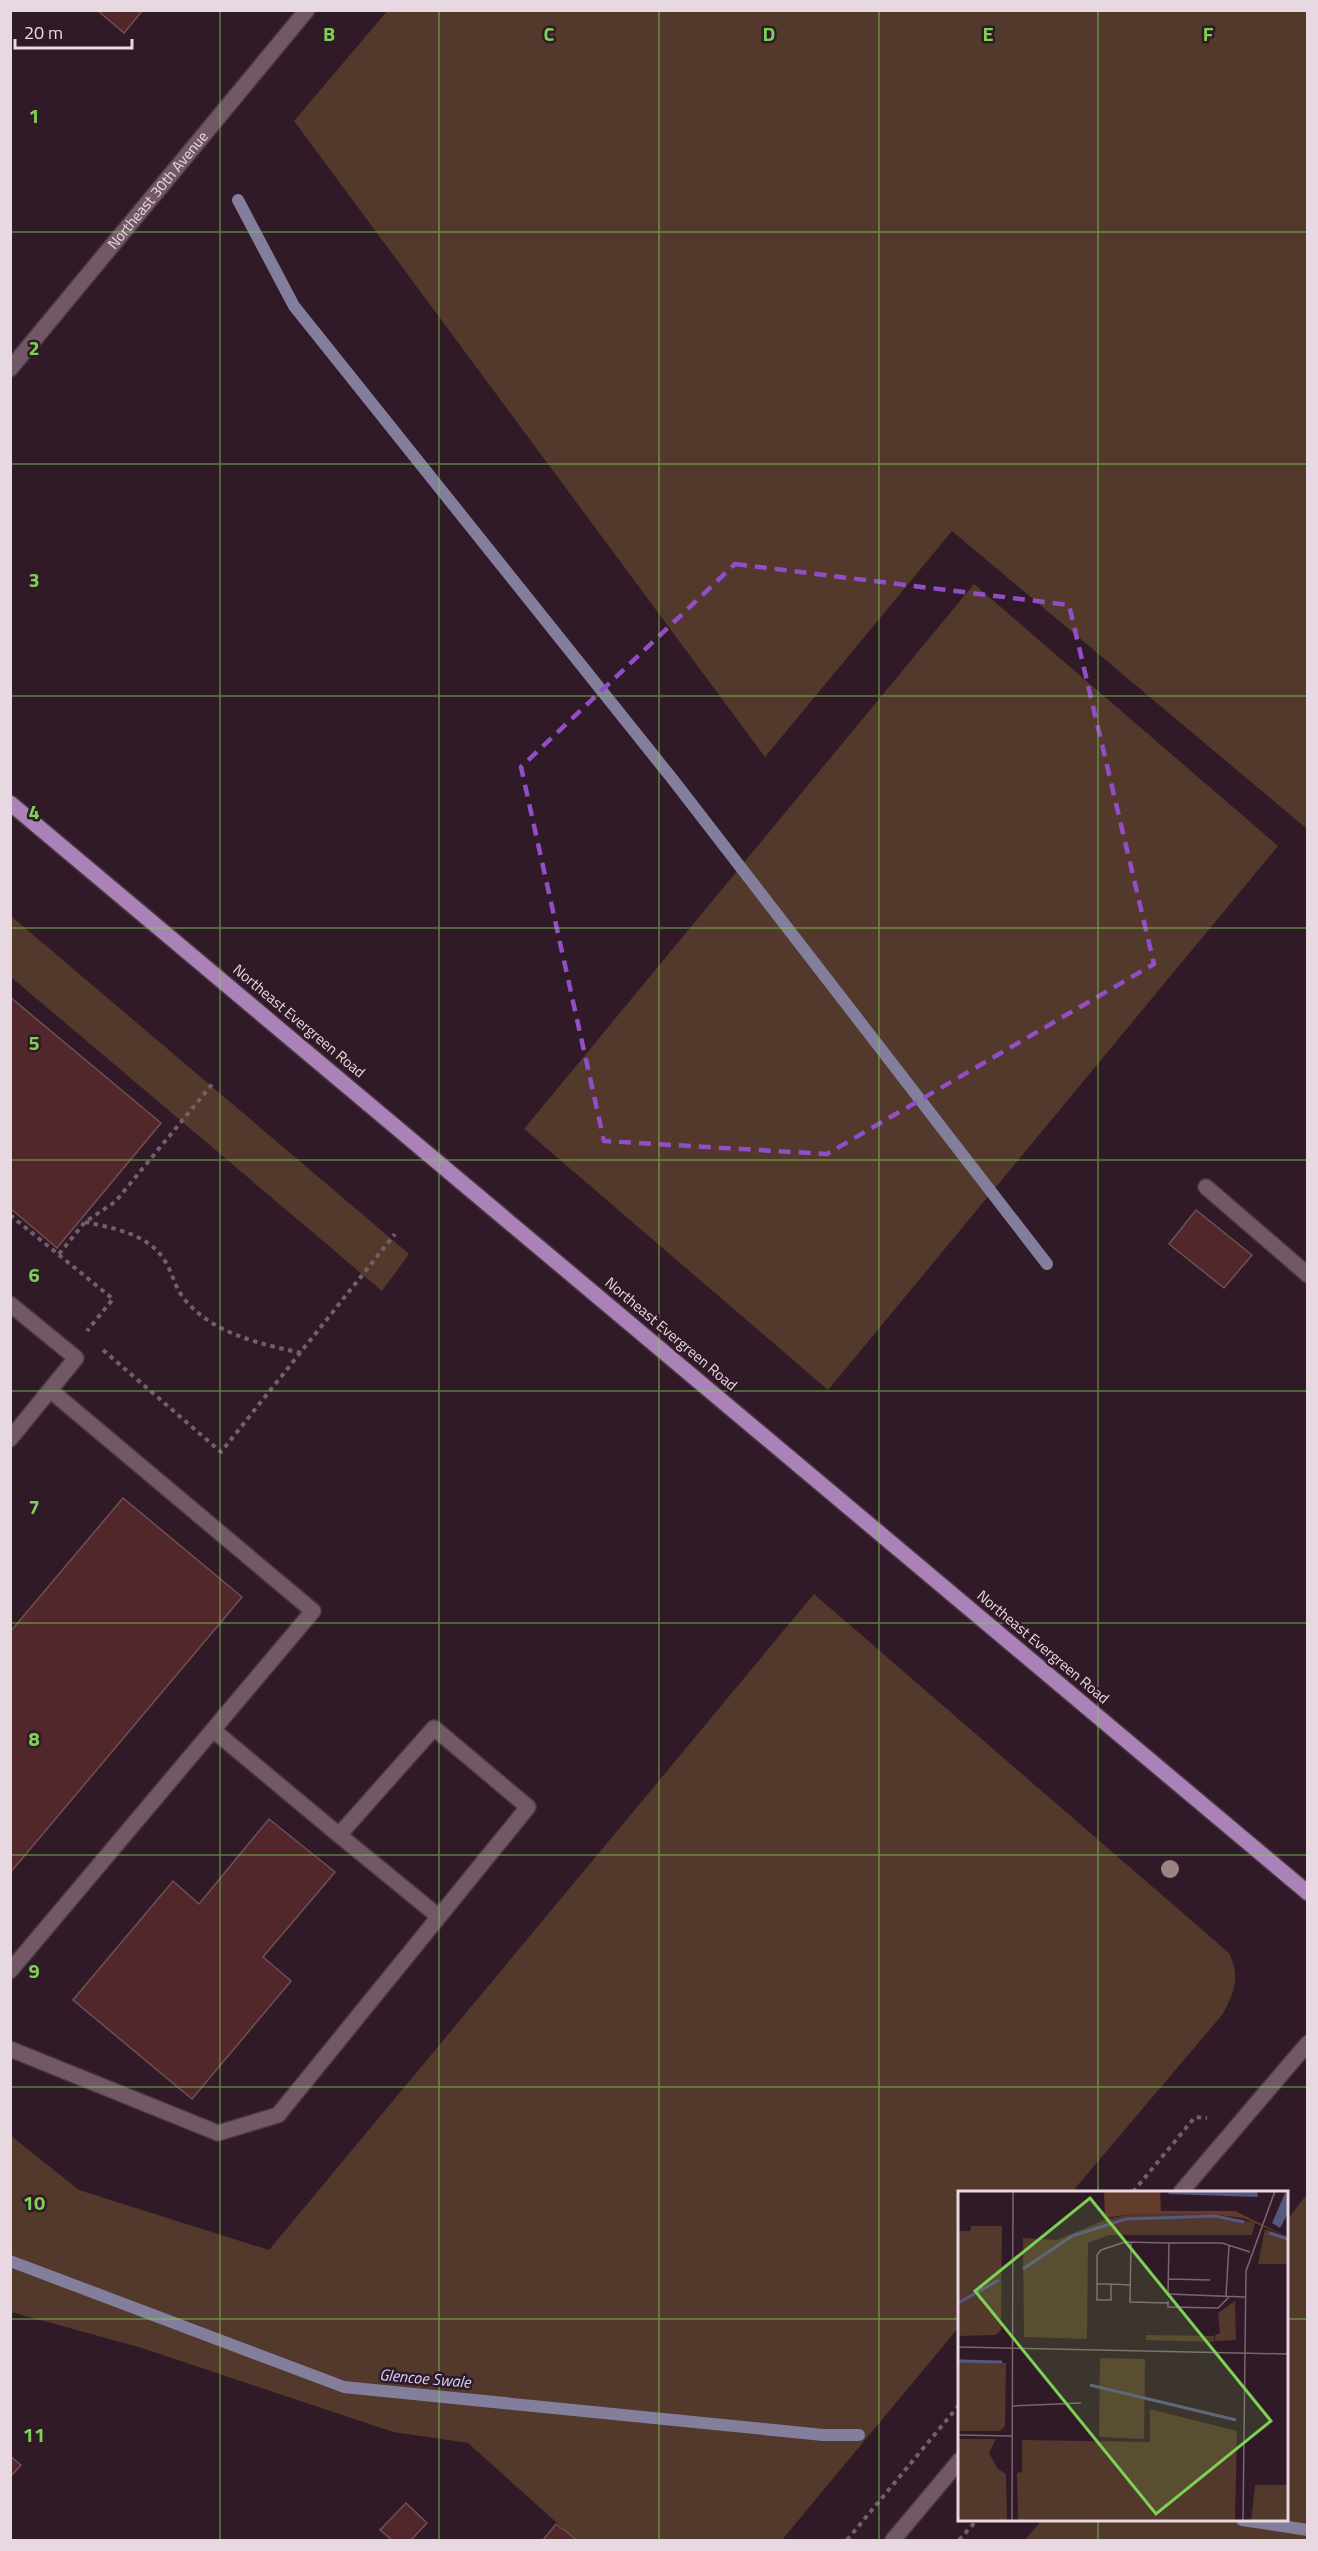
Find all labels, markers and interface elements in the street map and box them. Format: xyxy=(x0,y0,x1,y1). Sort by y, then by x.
scale bar xyxy=(15,12,132,50)
text: B xyxy=(323,18,335,49)
text: C xyxy=(544,18,555,49)
text: D xyxy=(763,18,775,49)
text: E xyxy=(982,18,994,49)
text: F xyxy=(1203,18,1214,49)
text: 20 m xyxy=(24,19,63,46)
text: 1 xyxy=(28,100,40,131)
street label: Northeast 30th Avenue xyxy=(102,126,213,254)
text: 2 xyxy=(28,332,40,363)
text: 3 xyxy=(28,564,40,595)
text: 4 xyxy=(28,796,40,827)
street label: Northeast Evergreen Road xyxy=(228,958,371,1083)
text: 5 xyxy=(28,1027,40,1058)
text: 6 xyxy=(28,1259,40,1290)
street label: Northeast Evergreen Road xyxy=(600,1271,743,1396)
text: 7 xyxy=(28,1491,40,1522)
street label: Northeast Evergreen Road xyxy=(972,1584,1115,1709)
text: 8 xyxy=(28,1723,40,1754)
text: 9 xyxy=(28,1955,40,1986)
text: 10 xyxy=(23,2187,45,2218)
inset map xyxy=(958,2191,1288,2521)
water label: Glencoe Swale xyxy=(378,2362,473,2394)
text: 11 xyxy=(23,2419,45,2450)

